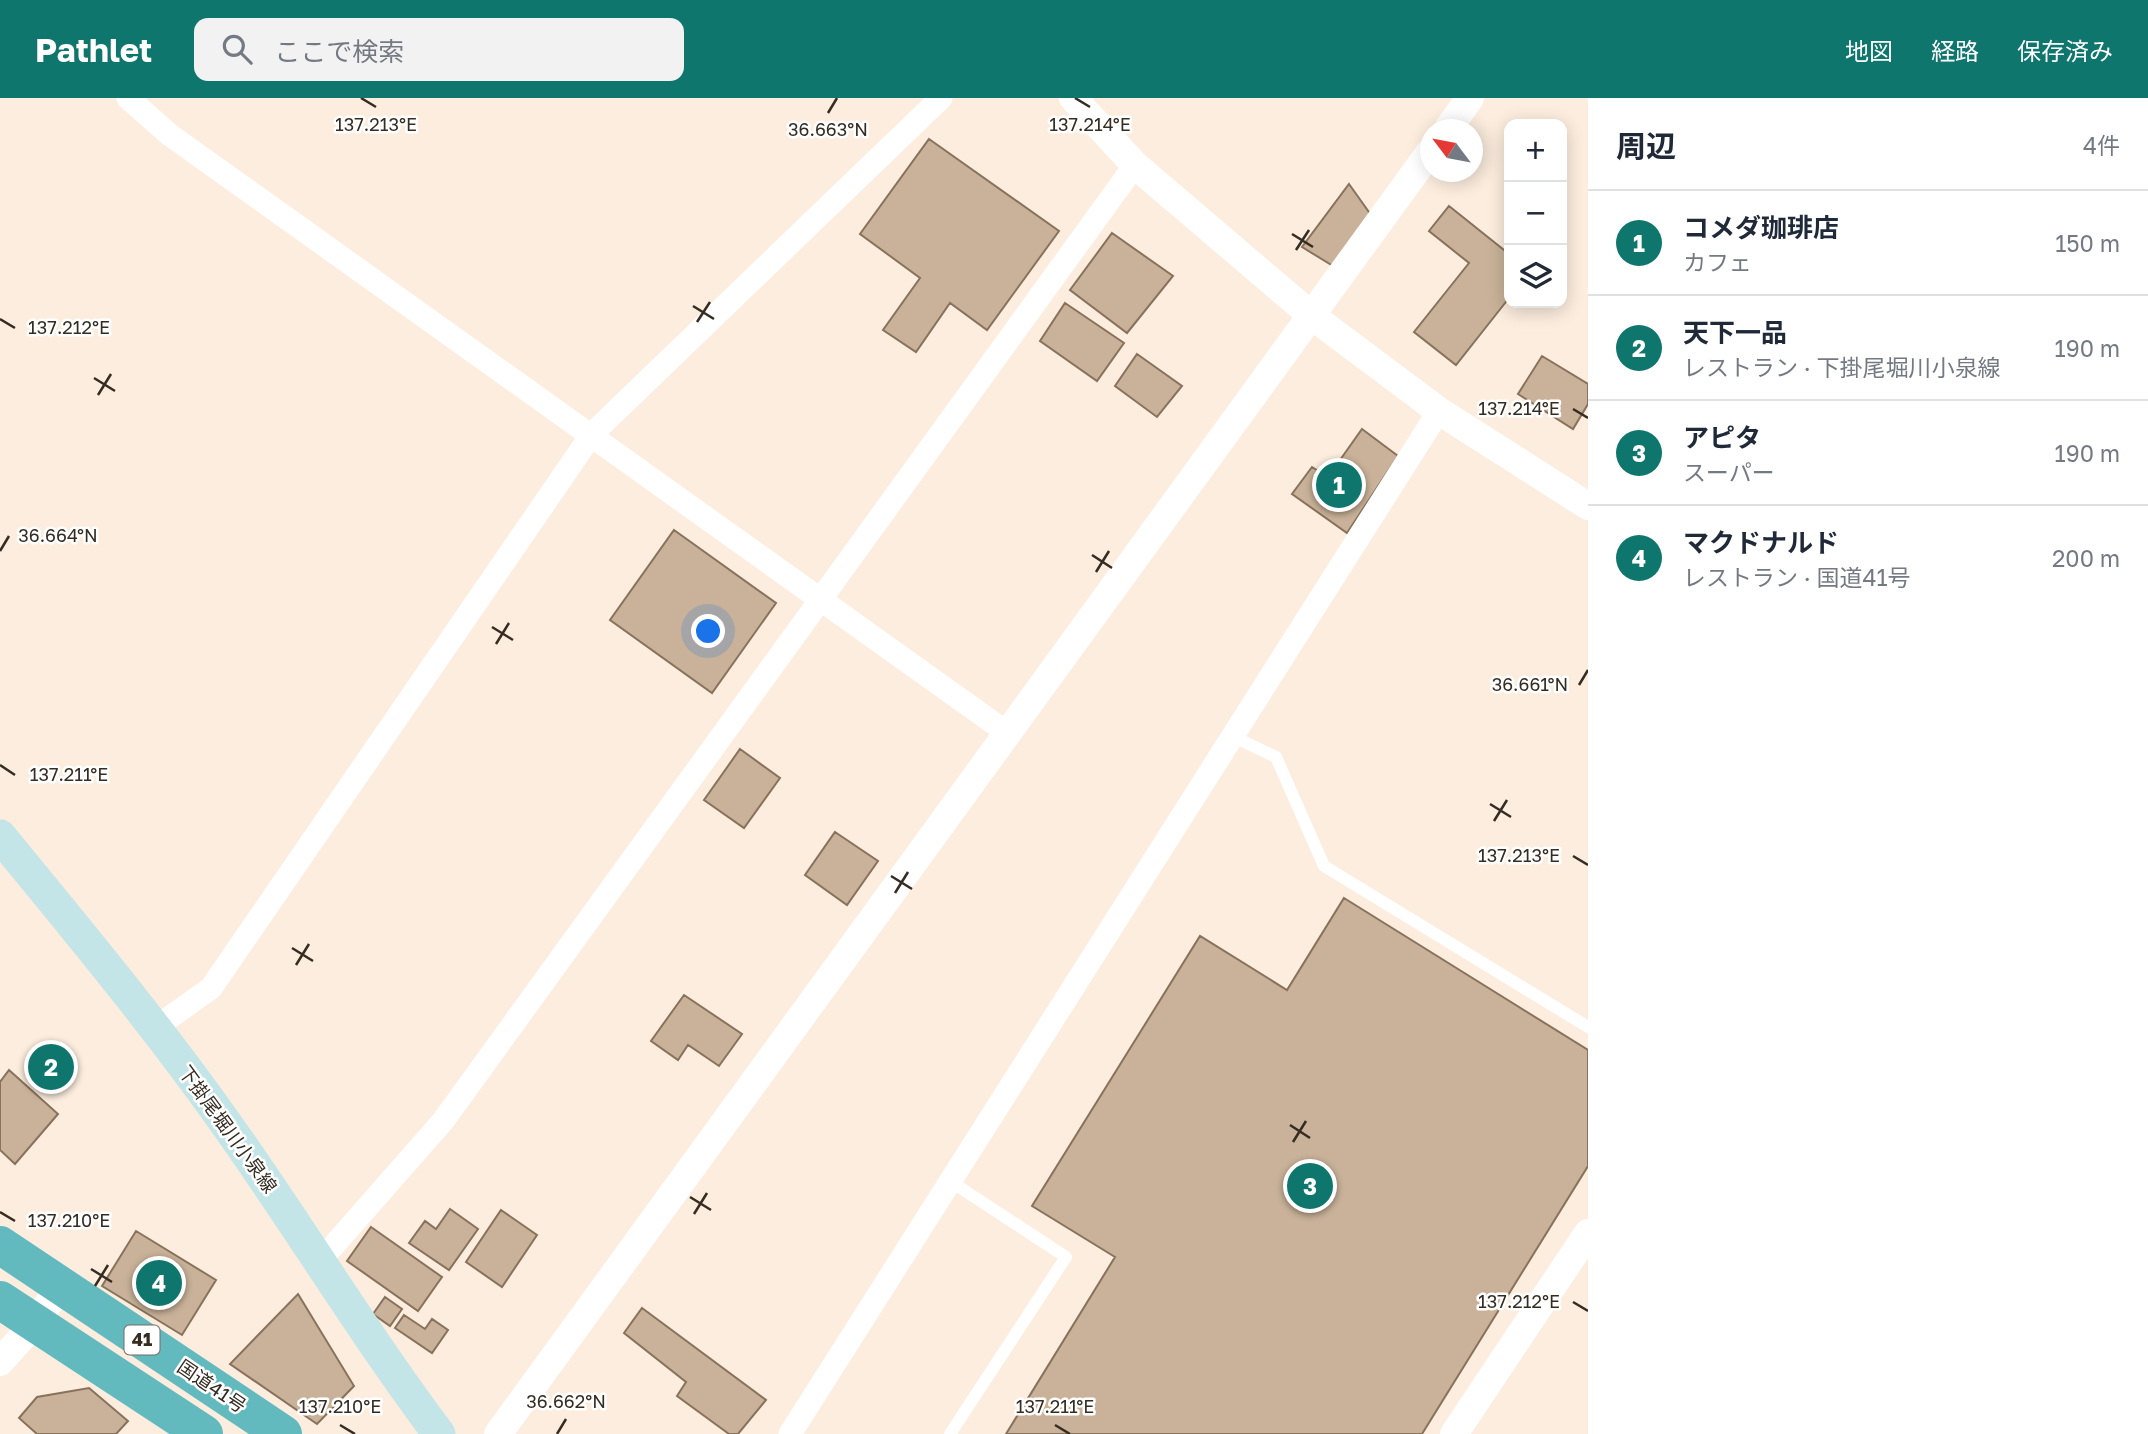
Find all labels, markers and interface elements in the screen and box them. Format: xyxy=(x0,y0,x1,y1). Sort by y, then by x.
search box xyxy=(194,18,684,81)
text: Pathlet xyxy=(35,30,152,69)
icon: search xyxy=(218,30,256,68)
text: ここで検索 xyxy=(274,36,404,67)
text: 地図 xyxy=(1845,36,1893,65)
text: 経路 xyxy=(1931,36,1979,65)
text: 保存済み xyxy=(2017,36,2113,65)
text: 137.213°E xyxy=(335,113,417,135)
text: 137.214°E xyxy=(1049,113,1131,135)
text: 36.663°N xyxy=(788,118,868,140)
north arrow xyxy=(1420,119,1483,182)
map controls xyxy=(1504,119,1567,308)
button: + xyxy=(1504,119,1567,182)
text: 周辺 xyxy=(1616,128,1676,164)
text: 4件 xyxy=(2083,131,2120,159)
button: − xyxy=(1504,182,1567,245)
text: コメダ珈琲店 xyxy=(1683,212,1839,243)
text: 1 xyxy=(1633,229,1645,257)
text: 150 m xyxy=(2055,229,2120,257)
button: layers xyxy=(1504,245,1567,308)
text: カフェ xyxy=(1683,248,1752,276)
text: 137.212°E xyxy=(28,316,110,338)
text: 天下一品 xyxy=(1683,317,1787,348)
text: 2 xyxy=(1632,334,1646,362)
text: 190 m xyxy=(2055,334,2120,362)
text: レストラン · 下掛尾堀川小泉線 xyxy=(1683,353,2000,381)
text: 137.214°E xyxy=(1478,397,1560,419)
text: アピタ xyxy=(1683,422,1761,453)
text: 3 xyxy=(1632,439,1646,467)
text: 190 m xyxy=(2055,439,2120,467)
text: スーパー xyxy=(1683,458,1775,486)
pin: 1 xyxy=(1316,459,1362,511)
text: 36.664°N xyxy=(18,524,98,546)
text: マクドナルド xyxy=(1683,527,1839,558)
text: 4 xyxy=(1632,544,1646,572)
text: 200 m xyxy=(2052,544,2120,572)
text: レストラン · 国道41号 xyxy=(1683,563,1911,591)
your location xyxy=(691,614,725,648)
text: 36.661°N xyxy=(1492,673,1568,695)
text: 137.211°E xyxy=(30,763,108,785)
text: 137.213°E xyxy=(1478,844,1560,866)
pin: 2 xyxy=(28,1041,74,1093)
street label: 下掛尾堀川小泉線 xyxy=(174,1060,282,1197)
pin: 3 xyxy=(1287,1160,1333,1212)
text: 137.210°E xyxy=(28,1209,110,1231)
pin: 4 xyxy=(136,1257,182,1309)
text: 137.212°E xyxy=(1478,1290,1560,1312)
road number: 41 xyxy=(124,1325,160,1354)
street label: 国道41号 xyxy=(174,1354,251,1417)
text: 36.662°N xyxy=(526,1390,606,1412)
text: 137.210°E xyxy=(299,1395,381,1417)
text: 137.211°E xyxy=(1016,1395,1094,1417)

